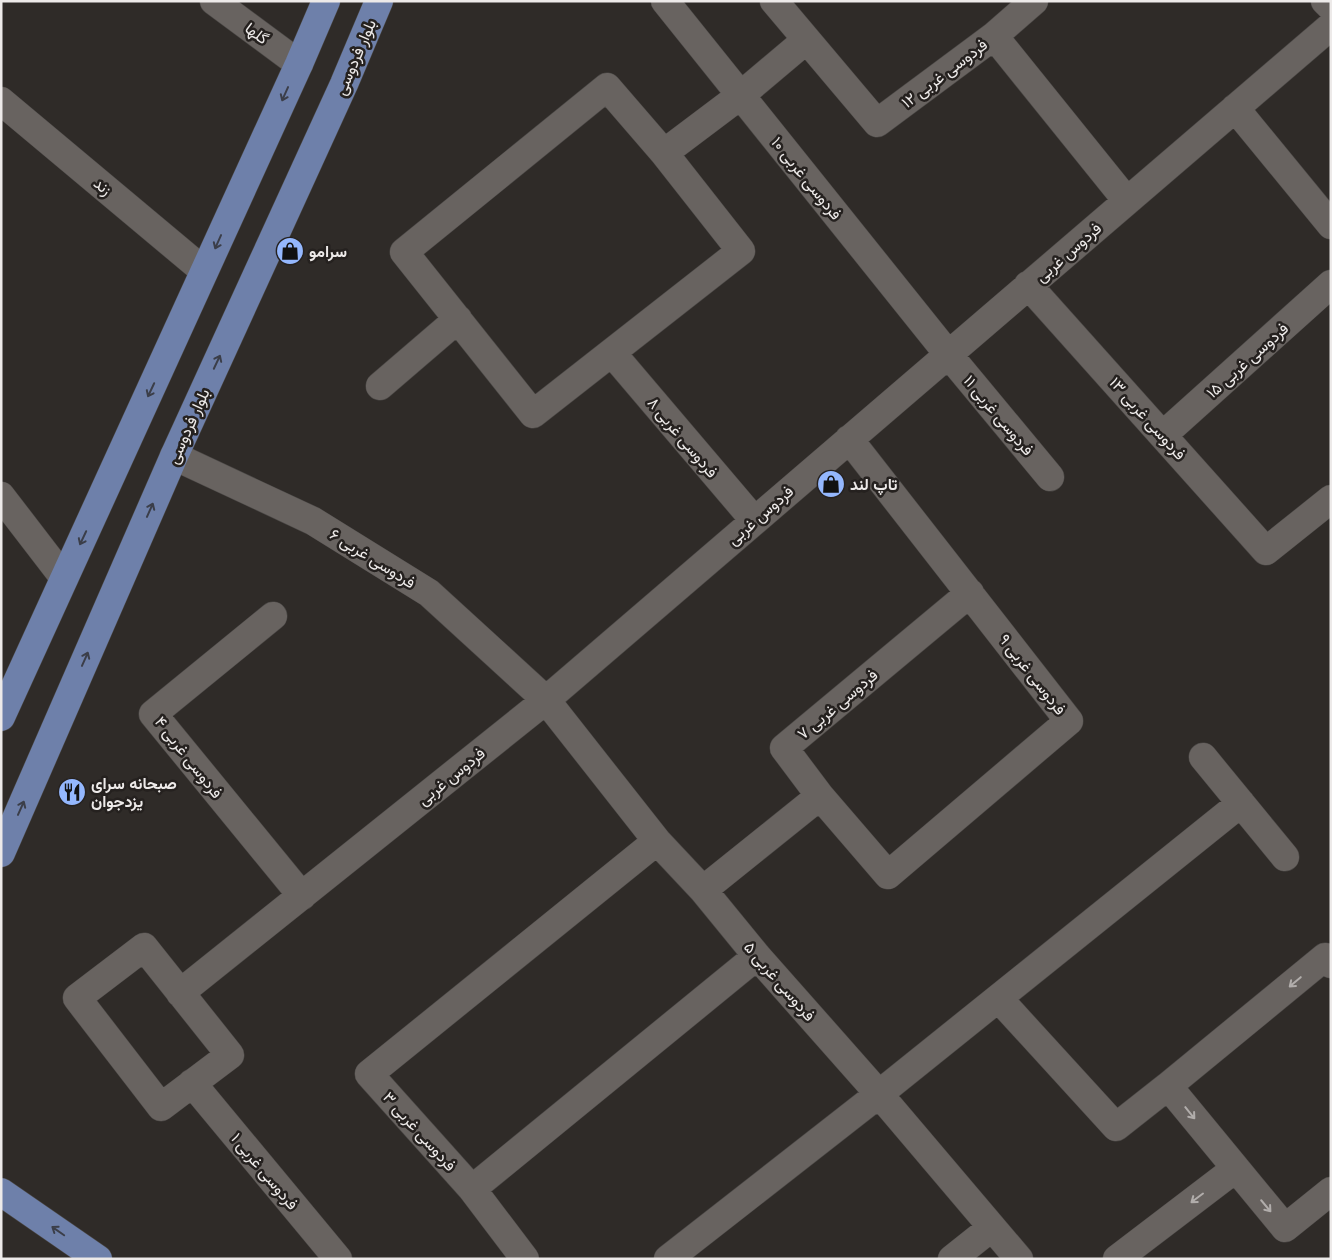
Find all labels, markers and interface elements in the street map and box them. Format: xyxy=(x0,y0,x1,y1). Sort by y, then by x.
street label: بلوار فردوسی xyxy=(330,16,381,98)
street label: گلها xyxy=(241,18,273,49)
street label: فردوسی غربی ۱۲ xyxy=(897,34,992,113)
one-way arrow xyxy=(280,86,290,101)
street label: فردوسی غربی ۱۰ xyxy=(767,133,847,224)
street label: زند xyxy=(89,173,116,200)
street label: فردوس غربی xyxy=(1031,218,1106,287)
one-way arrow xyxy=(213,234,222,249)
shop icon: سرامو xyxy=(275,236,305,266)
place label: سرامو xyxy=(309,241,347,262)
street label: فردوسی غربی ۱۵ xyxy=(1202,318,1293,403)
one-way arrow xyxy=(212,354,222,369)
street label: فردوسی غربی ۱۱ xyxy=(959,371,1038,460)
street label: فردوسی غربی ۱۳ xyxy=(1105,372,1190,464)
one-way arrow xyxy=(145,382,155,397)
street label: بلوار فردوسی xyxy=(162,385,214,467)
street label: فردوسی غربی ۸ xyxy=(643,393,722,482)
shop icon: تاپ لند xyxy=(816,469,846,499)
place label: تاپ لند xyxy=(850,474,898,496)
street label: فردوس غربی xyxy=(723,481,798,550)
one-way arrow xyxy=(146,503,156,518)
street label: فردوسی غربی ۶ xyxy=(326,524,420,593)
one-way arrow xyxy=(78,530,87,545)
street label: فردوسی غربی ۹ xyxy=(994,630,1071,719)
one-way arrow xyxy=(81,652,91,667)
street label: فردوسی غربی ۷ xyxy=(793,665,882,744)
street label: فردوسی غربی ۴ xyxy=(150,712,227,803)
street label: فردوس غربی xyxy=(413,743,489,810)
place label: صبحانه سرای یزدجوان xyxy=(91,773,177,812)
restaurant icon: صبحانه سرای یزدجوان xyxy=(57,777,87,807)
one-way arrow xyxy=(16,801,26,816)
street label: فردوسی غربی ۵ xyxy=(739,937,820,1026)
one-way arrow xyxy=(1288,976,1301,988)
street label: فردوسی غربی ۳ xyxy=(378,1087,461,1176)
one-way arrow xyxy=(1184,1106,1195,1119)
street label: فردوسی غربی ۱ xyxy=(226,1129,303,1214)
one-way arrow xyxy=(1190,1192,1203,1203)
one-way arrow xyxy=(1261,1199,1272,1212)
one-way arrow xyxy=(51,1226,65,1236)

